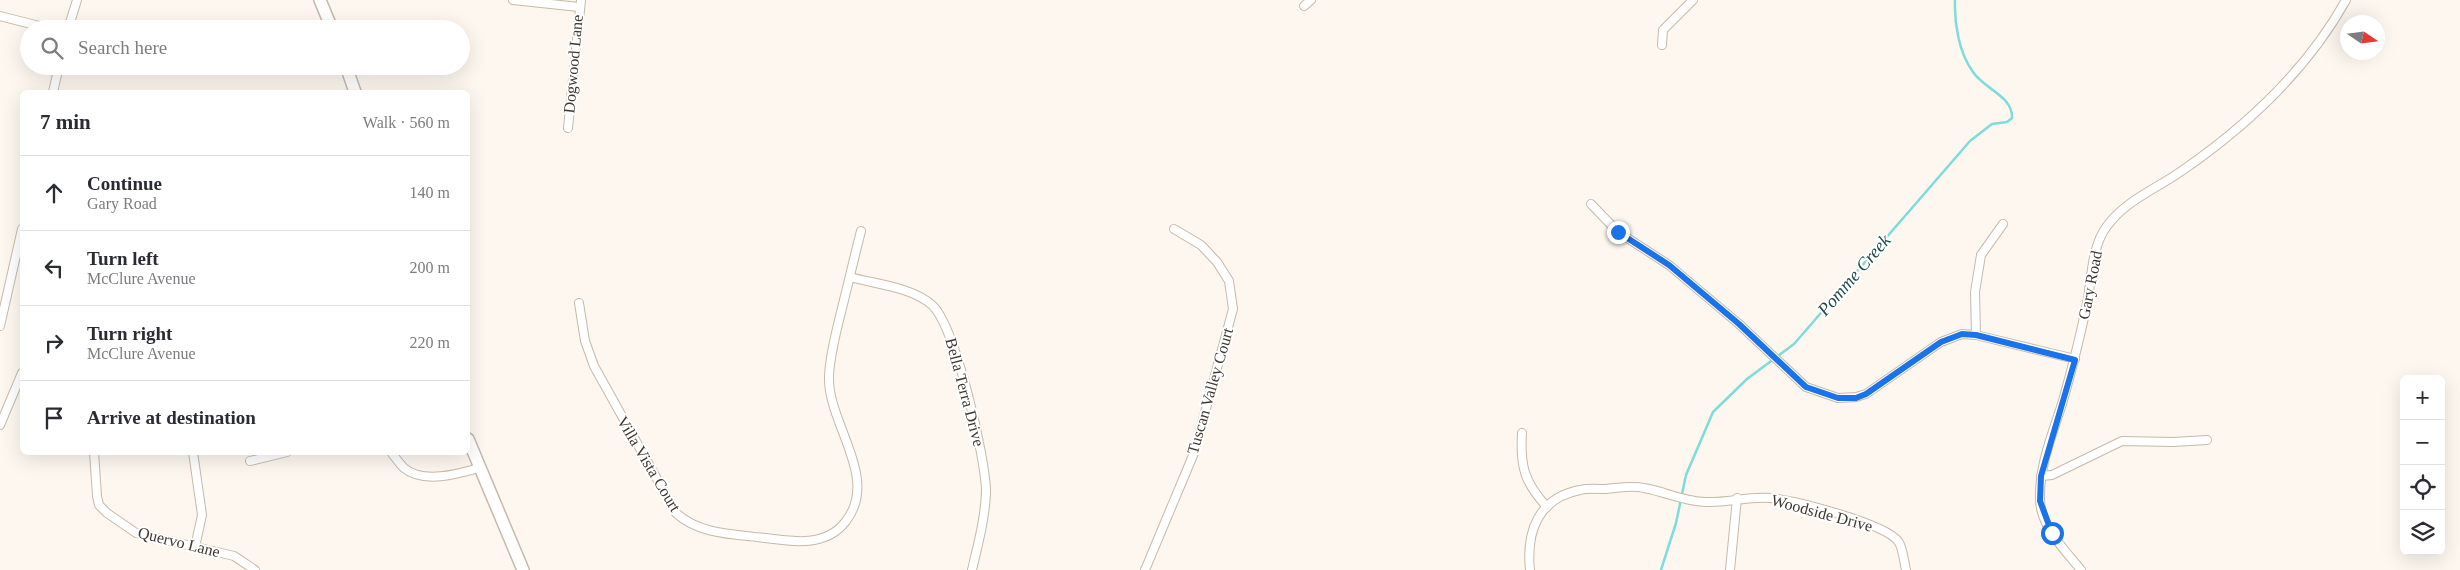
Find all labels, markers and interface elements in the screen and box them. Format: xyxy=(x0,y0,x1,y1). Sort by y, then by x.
street label: Dogwood Lane xyxy=(560,14,587,114)
north arrow xyxy=(2340,15,2385,60)
search box xyxy=(20,20,470,75)
icon: search xyxy=(38,34,66,62)
text: Search here xyxy=(78,37,167,58)
text: 7 min xyxy=(40,110,91,134)
text: Walk · 560 m xyxy=(363,114,450,131)
text: Continue xyxy=(87,173,162,194)
icon: ahead xyxy=(40,179,68,207)
text: 140 m xyxy=(410,184,450,201)
text: Gary Road xyxy=(87,195,157,212)
route end xyxy=(1607,221,1630,244)
water label: Pomme Creek xyxy=(1813,230,1895,320)
text: Turn left xyxy=(87,248,159,269)
street label: Gary Road xyxy=(2075,249,2106,321)
icon: left xyxy=(40,254,68,282)
text: 200 m xyxy=(410,259,450,276)
text: McClure Avenue xyxy=(87,270,196,287)
text: Turn right xyxy=(87,323,172,344)
street label: Tuscan Valley Court xyxy=(1184,325,1237,456)
icon: right xyxy=(40,329,68,357)
text: 220 m xyxy=(410,334,450,351)
street label: Bella Terra Drive xyxy=(942,336,988,448)
text: McClure Avenue xyxy=(87,345,196,362)
map controls xyxy=(2400,375,2445,555)
button: + xyxy=(2400,375,2445,420)
icon: arrive xyxy=(40,404,68,432)
text: Arrive at destination xyxy=(87,407,256,428)
street label: Villa Vista Court xyxy=(614,413,684,515)
button: − xyxy=(2400,420,2445,465)
button: locate xyxy=(2400,465,2445,510)
street label: Woodside Drive xyxy=(1770,491,1874,535)
button: layers xyxy=(2400,510,2445,555)
route start xyxy=(2041,522,2064,545)
street label: Quervo Lane xyxy=(136,524,222,560)

